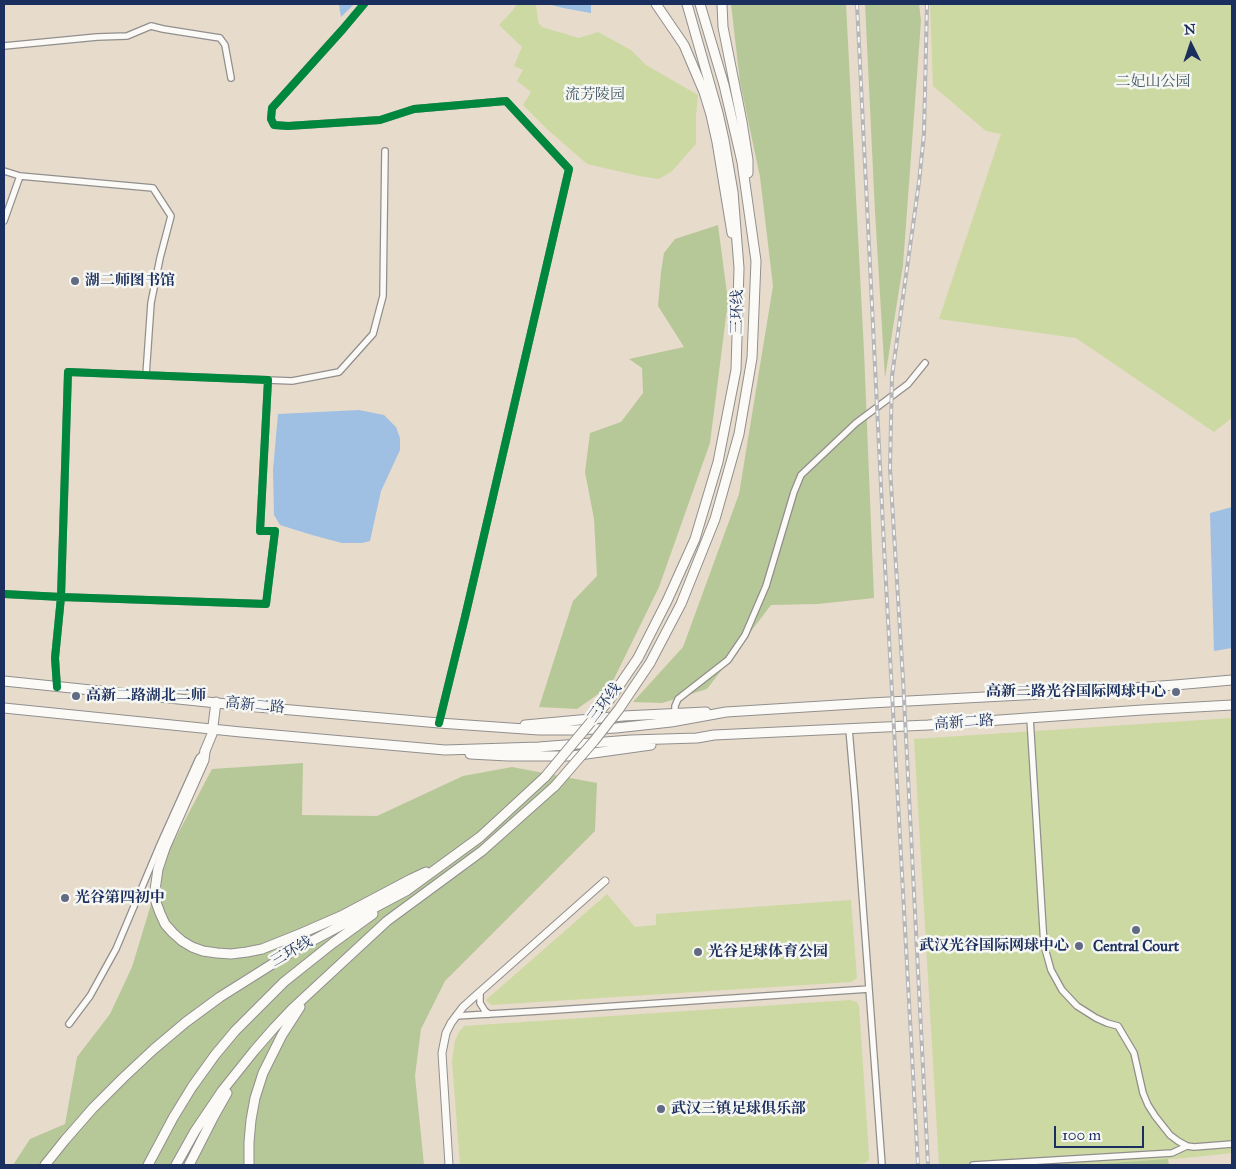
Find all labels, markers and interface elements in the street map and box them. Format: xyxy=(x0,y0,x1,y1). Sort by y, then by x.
north arrow xyxy=(1166,20,1216,70)
text: N xyxy=(1183,21,1196,38)
park label: 二妃山公园 xyxy=(1116,73,1190,91)
park label: 流芳陵园 xyxy=(565,86,625,104)
place label: 湖二师图书馆 xyxy=(85,272,175,290)
marker: 湖二师图书馆 xyxy=(69,275,81,287)
street label: 三环线 xyxy=(729,289,747,335)
street label: 三环线 xyxy=(584,680,626,726)
place label: 高新二路光谷国际网球中心 xyxy=(986,683,1166,701)
marker: 高新二路光谷国际网球中心 xyxy=(1170,686,1182,698)
place label: 高新二路湖北二师 xyxy=(86,687,206,705)
marker: 高新二路湖北二师 xyxy=(70,690,82,702)
street label: 高新二路 xyxy=(224,694,286,718)
street label: 高新二路 xyxy=(933,712,995,734)
place label: 光谷第四初中 xyxy=(75,889,165,907)
marker: 光谷第四初中 xyxy=(59,892,71,904)
marker: Central Court xyxy=(1130,924,1142,936)
street label: 三环线 xyxy=(268,933,316,971)
place label: 武汉光谷国际网球中心 xyxy=(919,937,1069,955)
place label: Central Court xyxy=(1093,938,1179,956)
marker: 武汉光谷国际网球中心 xyxy=(1073,940,1085,952)
place label: 光谷足球体育公园 xyxy=(708,943,828,961)
marker: 光谷足球体育公园 xyxy=(692,946,704,958)
place label: 武汉三镇足球俱乐部 xyxy=(671,1100,806,1118)
marker: 武汉三镇足球俱乐部 xyxy=(655,1103,667,1115)
scale bar xyxy=(1056,1116,1146,1148)
text: 100 m xyxy=(1062,1126,1101,1144)

